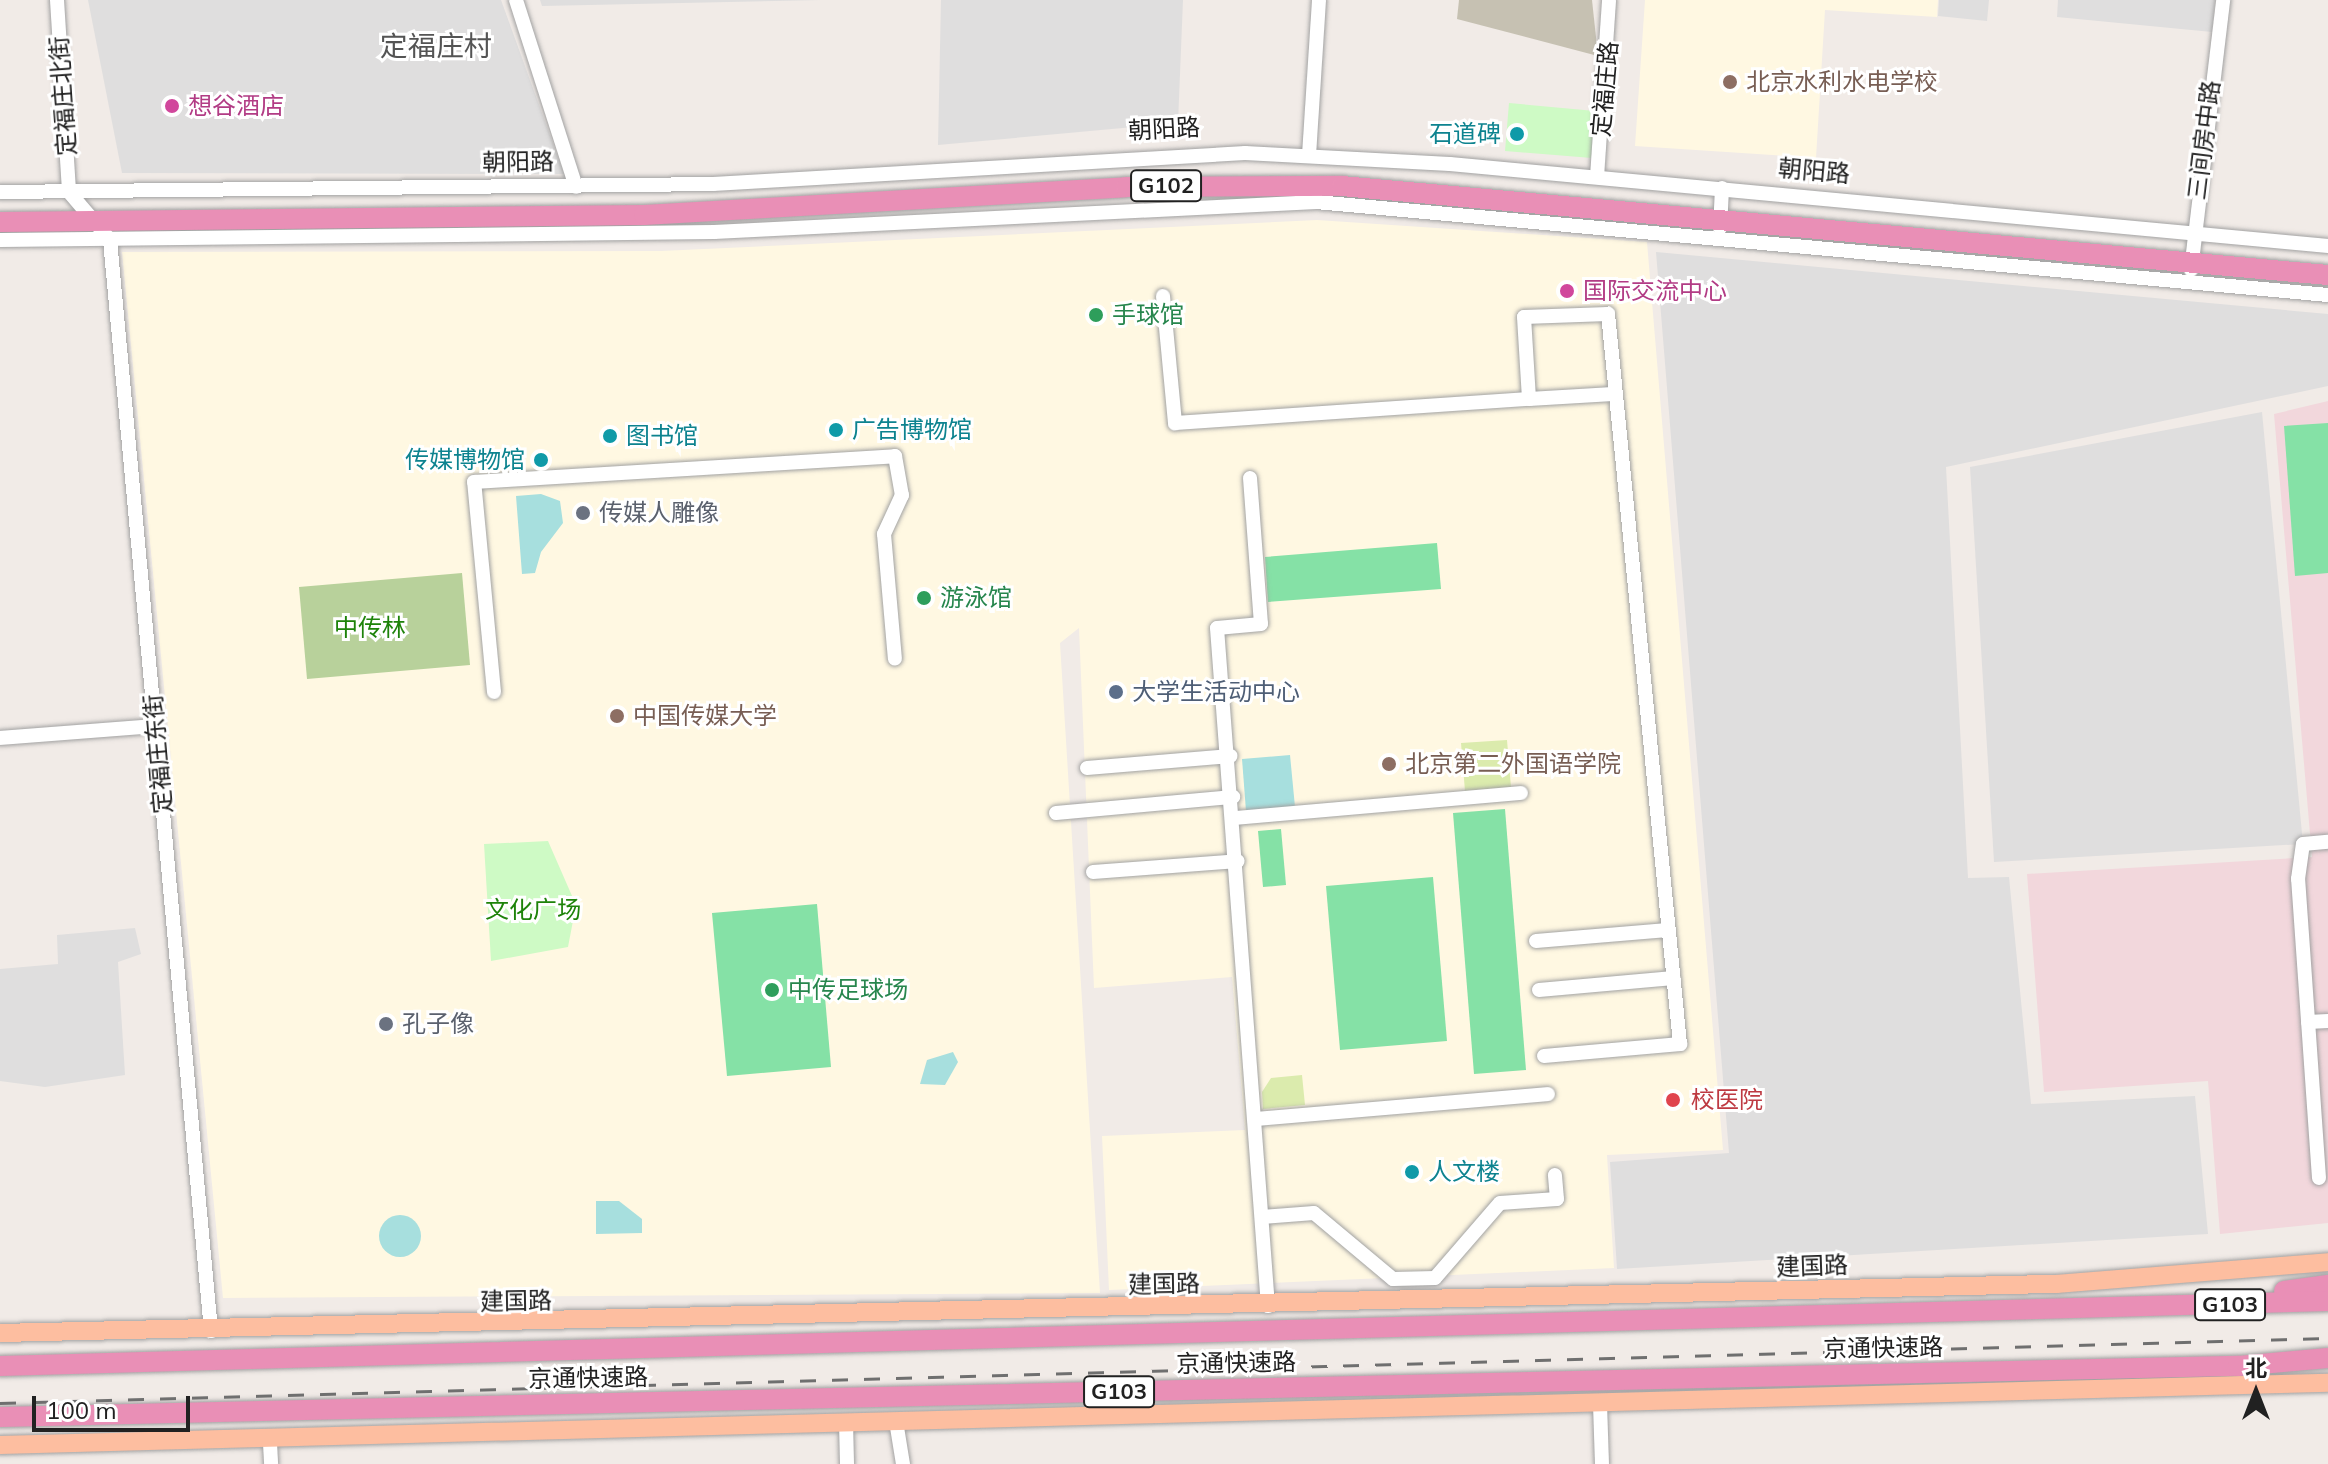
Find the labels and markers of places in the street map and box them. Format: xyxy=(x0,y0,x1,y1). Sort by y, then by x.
place label: 北京水利水电学校 xyxy=(1746,68,1938,96)
marker: 北京水利水电学校 xyxy=(1721,73,1739,91)
place label: 想谷酒店 xyxy=(188,92,284,120)
marker: 想谷酒店 xyxy=(163,97,181,115)
place label: 石道碑 xyxy=(1429,120,1501,148)
marker: 石道碑 xyxy=(1508,125,1526,143)
place label: 国际交流中心 xyxy=(1583,277,1727,305)
marker: 国际交流中心 xyxy=(1558,282,1576,300)
place label: 手球馆 xyxy=(1112,301,1184,329)
marker: 手球馆 xyxy=(1087,306,1105,324)
place label: 广告博物馆 xyxy=(852,416,972,444)
marker: 广告博物馆 xyxy=(827,421,845,439)
place label: 图书馆 xyxy=(626,422,698,450)
marker: 图书馆 xyxy=(601,427,619,445)
place label: 传媒博物馆 xyxy=(405,446,525,474)
marker: 传媒博物馆 xyxy=(532,451,550,469)
place label: 传媒人雕像 xyxy=(599,499,719,527)
marker: 传媒人雕像 xyxy=(574,504,592,522)
place label: 游泳馆 xyxy=(940,584,1012,612)
marker: 游泳馆 xyxy=(915,589,933,607)
place label: 大学生活动中心 xyxy=(1132,678,1300,706)
marker: 大学生活动中心 xyxy=(1107,683,1125,701)
place label: 中国传媒大学 xyxy=(633,702,777,730)
marker: 中国传媒大学 xyxy=(608,707,626,725)
place label: 北京第二外国语学院 xyxy=(1405,750,1621,778)
marker: 北京第二外国语学院 xyxy=(1380,755,1398,773)
place label: 中传足球场 xyxy=(788,976,908,1004)
marker: 中传足球场 xyxy=(763,981,781,999)
place label: 孔子像 xyxy=(402,1010,474,1038)
marker: 孔子像 xyxy=(377,1015,395,1033)
place label: 校医院 xyxy=(1691,1086,1763,1114)
marker: 校医院 xyxy=(1662,1089,1684,1111)
place label: 人文楼 xyxy=(1428,1158,1500,1186)
marker: 人文楼 xyxy=(1403,1163,1421,1181)

